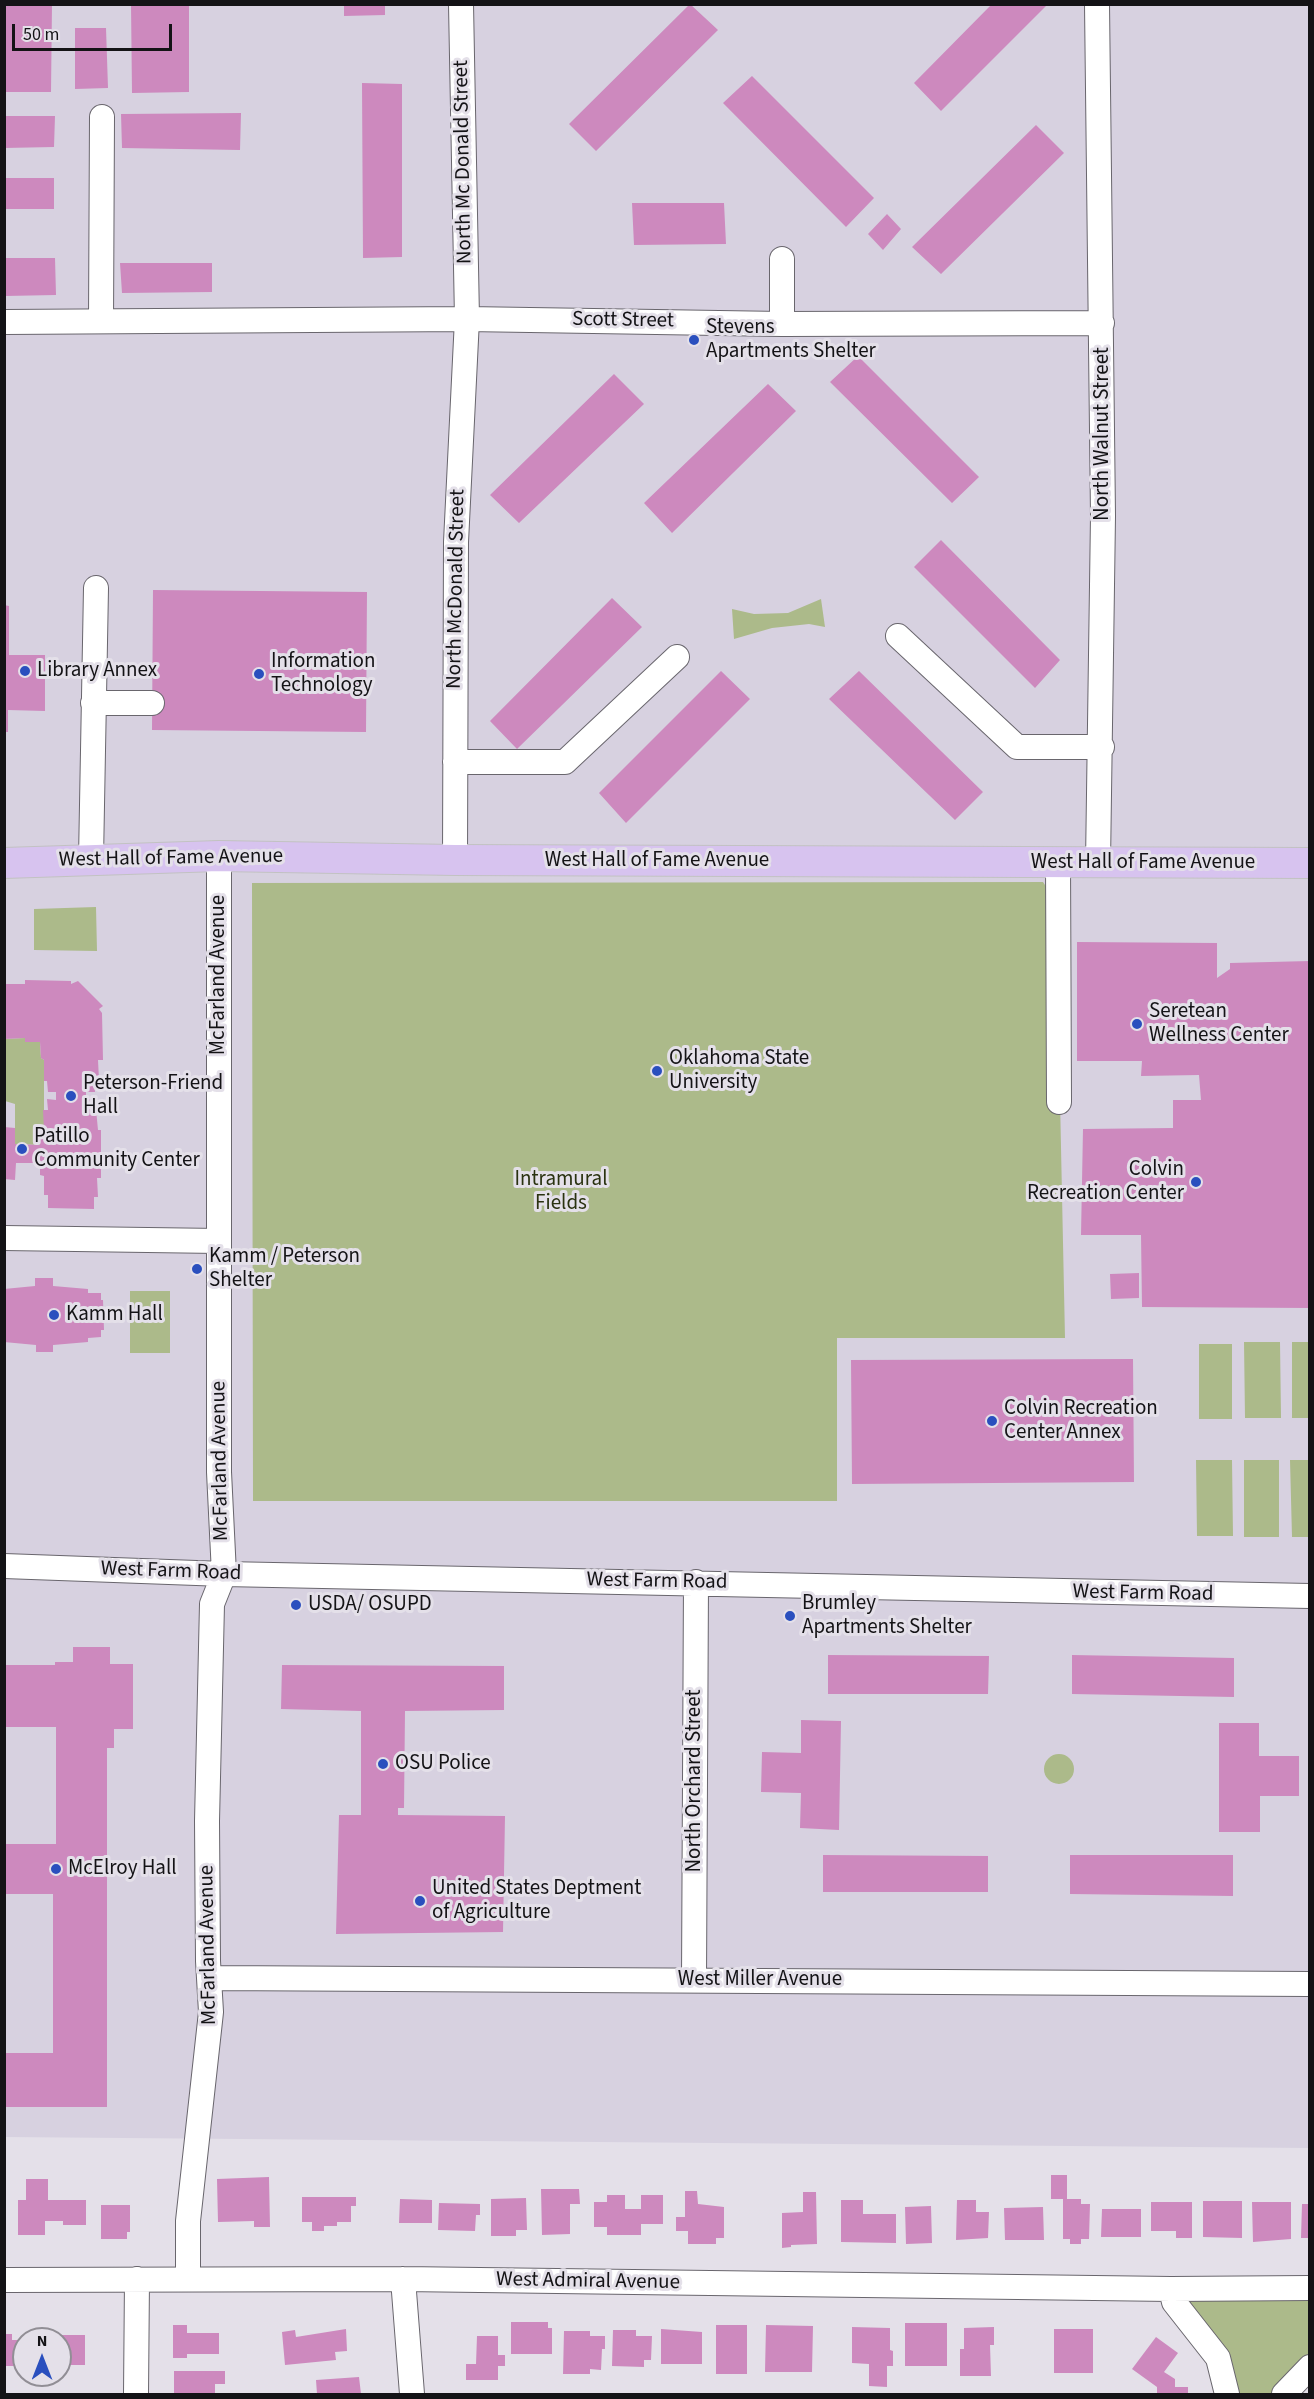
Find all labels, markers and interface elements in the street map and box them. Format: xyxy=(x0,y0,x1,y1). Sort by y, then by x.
scale bar xyxy=(15,12,176,50)
text: 50 m xyxy=(23,22,59,47)
street label: North Mc Donald Street xyxy=(450,60,478,264)
street label: Scott Street xyxy=(572,308,674,334)
place label: Stevens Apartments Shelter xyxy=(706,315,876,365)
marker: Stevens Apartments Shelter xyxy=(687,333,701,347)
street label: North Walnut Street xyxy=(1090,347,1116,521)
street label: North McDonald Street xyxy=(443,489,471,689)
place label: Information Technology xyxy=(271,649,375,699)
place label: Library Annex xyxy=(37,658,157,684)
marker: Library Annex xyxy=(18,664,32,678)
marker: Information Technology xyxy=(252,667,266,681)
street label: West Hall of Fame Avenue xyxy=(59,844,283,874)
street label: West Hall of Fame Avenue xyxy=(545,848,769,874)
street label: West Hall of Fame Avenue xyxy=(1031,850,1255,876)
street label: McFarland Avenue xyxy=(206,895,232,1055)
place label: Seretean Wellness Center xyxy=(1149,999,1289,1049)
marker: Seretean Wellness Center xyxy=(1130,1017,1144,1031)
place label: Oklahoma State University xyxy=(669,1046,809,1096)
marker: Oklahoma State University xyxy=(650,1064,664,1078)
place label: Peterson-Friend Hall xyxy=(83,1071,223,1121)
marker: Peterson-Friend Hall xyxy=(64,1089,78,1103)
place label: Patillo Community Center xyxy=(34,1124,200,1174)
marker: Patillo Community Center xyxy=(15,1142,29,1156)
place label: Colvin Recreation Center xyxy=(1027,1157,1184,1207)
park label: Intramural Fields xyxy=(514,1167,608,1217)
marker: Colvin Recreation Center xyxy=(1189,1175,1203,1189)
place label: Kamm / Peterson Shelter xyxy=(209,1244,360,1294)
marker: Kamm / Peterson Shelter xyxy=(190,1262,204,1276)
place label: Kamm Hall xyxy=(66,1302,163,1328)
marker: Kamm Hall xyxy=(47,1308,61,1322)
street label: McFarland Avenue xyxy=(207,1381,235,1541)
place label: Colvin Recreation Center Annex xyxy=(1004,1396,1158,1446)
marker: Colvin Recreation Center Annex xyxy=(985,1414,999,1428)
street label: West Farm Road xyxy=(100,1557,242,1587)
street label: West Farm Road xyxy=(586,1568,728,1596)
street label: West Farm Road xyxy=(1072,1580,1214,1608)
place label: Brumley Apartments Shelter xyxy=(802,1591,972,1641)
place label: USDA/ OSUPD xyxy=(308,1592,432,1618)
marker: USDA/ OSUPD xyxy=(289,1598,303,1612)
marker: Brumley Apartments Shelter xyxy=(783,1609,797,1623)
street label: North Orchard Street xyxy=(682,1689,708,1873)
place label: OSU Police xyxy=(395,1751,491,1777)
marker: OSU Police xyxy=(376,1757,390,1771)
place label: McElroy Hall xyxy=(68,1856,177,1882)
marker: McElroy Hall xyxy=(49,1862,63,1876)
street label: McFarland Avenue xyxy=(195,1865,223,2025)
place label: United States Deptment of Agriculture xyxy=(432,1876,641,1926)
marker: United States Deptment of Agriculture xyxy=(413,1894,427,1908)
street label: West Miller Avenue xyxy=(678,1967,842,1993)
street label: West Admiral Avenue xyxy=(496,2268,680,2296)
north arrow xyxy=(12,2327,72,2387)
text: N xyxy=(37,2330,47,2352)

